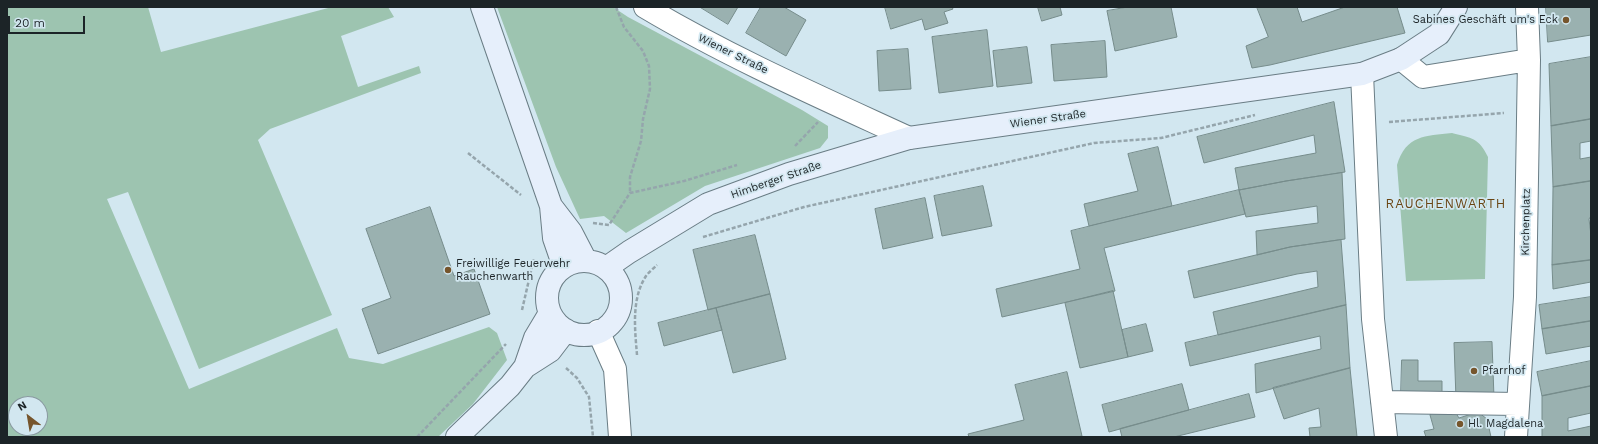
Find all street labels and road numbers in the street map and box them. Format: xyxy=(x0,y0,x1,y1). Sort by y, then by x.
street label: Wiener Straße xyxy=(696,31,770,77)
street label: Wiener Straße xyxy=(1009,107,1087,131)
street label: Himberger Straße xyxy=(729,158,823,202)
street label: Kirchenplatz xyxy=(1519,188,1533,256)

